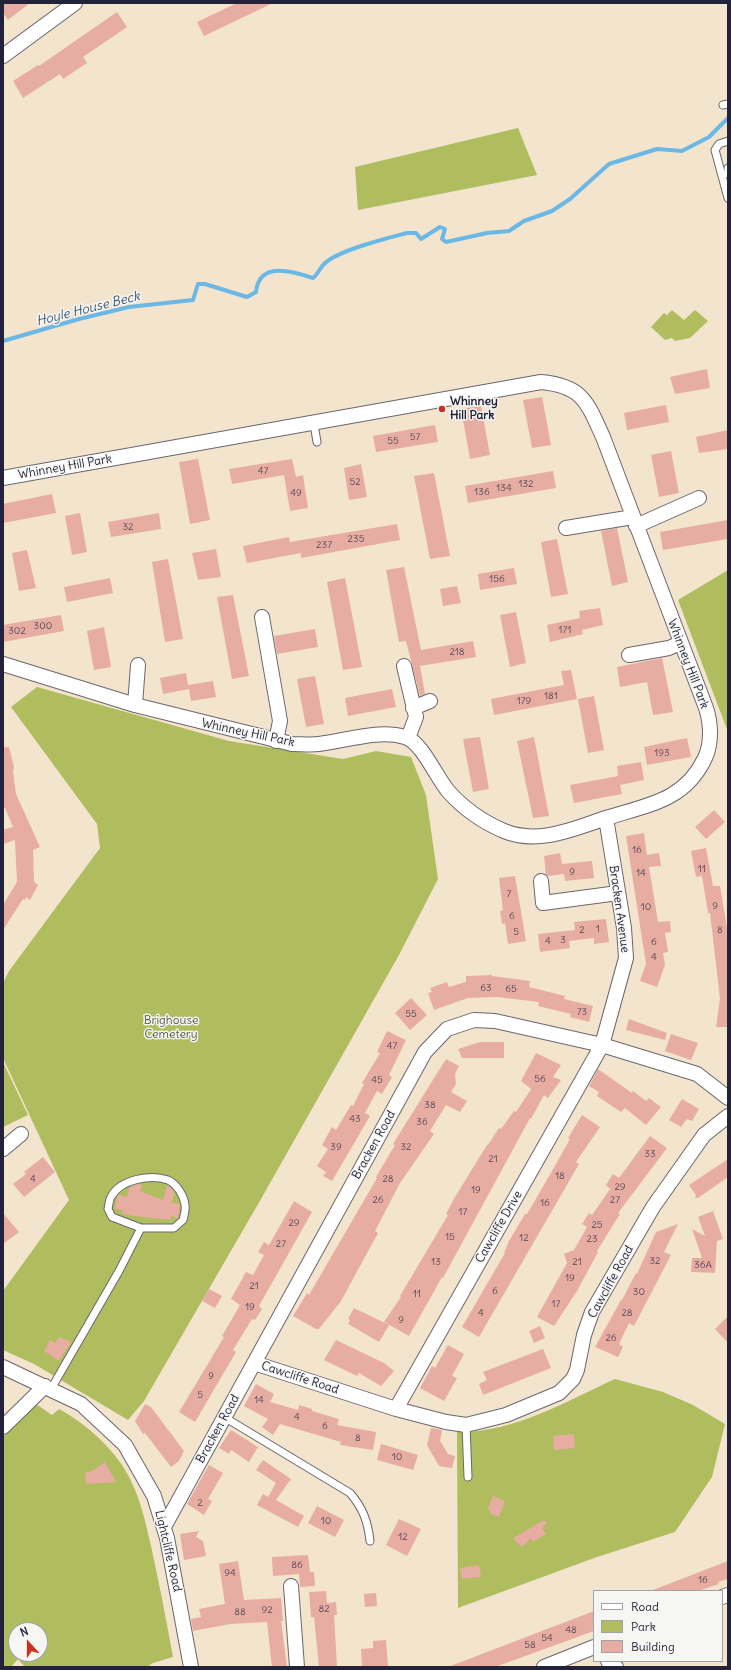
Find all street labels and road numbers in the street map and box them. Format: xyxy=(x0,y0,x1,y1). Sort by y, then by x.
street label: Whinney Hill Park xyxy=(17,452,113,482)
street label: Whinney Hill Park xyxy=(664,617,712,711)
street label: Whinney Hill Park xyxy=(200,716,296,750)
street label: Bracken Avenue xyxy=(606,864,632,954)
street label: Bracken Road xyxy=(349,1108,399,1182)
street label: Cawcliffe Drive xyxy=(473,1188,525,1266)
street label: Cawcliffe Road xyxy=(585,1243,637,1321)
street label: Cawcliffe Road xyxy=(259,1359,341,1397)
street label: Bracken Road xyxy=(193,1392,243,1466)
street label: Lightcliffe Road xyxy=(152,1509,184,1593)

